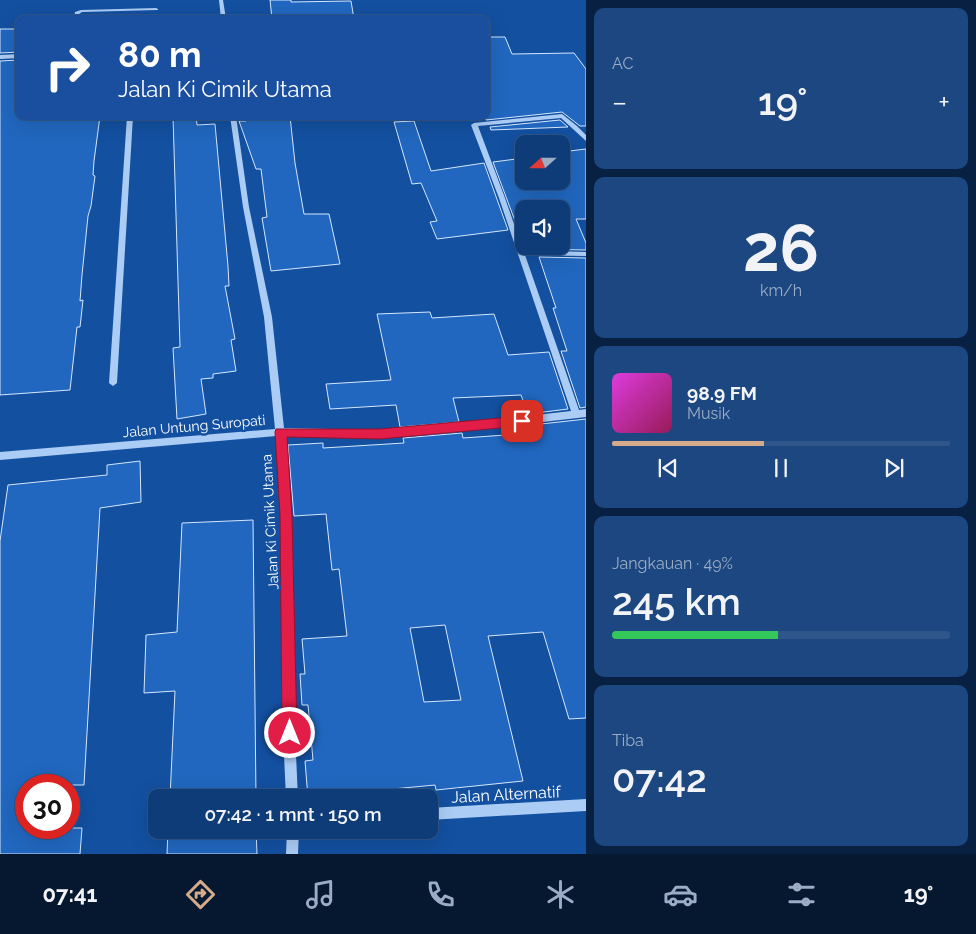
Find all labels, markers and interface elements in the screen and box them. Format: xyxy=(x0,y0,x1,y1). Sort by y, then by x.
text: 80 m xyxy=(118,34,202,75)
icon: right xyxy=(35,35,100,100)
text: AC xyxy=(612,54,633,73)
text: Jalan Ki Cimik Utama xyxy=(118,76,332,102)
text: 19° xyxy=(758,79,808,124)
text: − xyxy=(612,86,627,119)
text: + xyxy=(938,86,950,119)
north arrow xyxy=(515,135,570,190)
map controls xyxy=(515,135,570,255)
button: sound xyxy=(515,200,570,255)
text: 26 xyxy=(743,210,819,286)
text: km/h xyxy=(760,281,802,300)
text: 98.9 FM xyxy=(687,382,757,404)
pin xyxy=(501,400,543,442)
text: Musik xyxy=(687,404,730,423)
icon: arrive xyxy=(508,407,536,435)
street label: Jalan Untung Suropati xyxy=(122,412,266,440)
street label: Jalan Ki Cimik Utama xyxy=(258,454,282,590)
icon: previous xyxy=(654,454,682,482)
icon: pause xyxy=(767,454,795,482)
icon: next xyxy=(880,454,908,482)
text: Jangkauan · 49% xyxy=(612,554,733,573)
text: 245 km xyxy=(612,579,741,624)
position arrow xyxy=(263,706,315,758)
text: Tiba xyxy=(612,731,644,750)
text: 07:42 xyxy=(612,756,707,801)
speed limit sign: 30 xyxy=(15,774,80,839)
street label: Jalan Alternatif xyxy=(451,782,562,807)
text: 07:42 · 1 mnt · 150 m xyxy=(204,803,382,825)
icon: directions xyxy=(183,877,218,912)
icon: music xyxy=(303,877,338,912)
icon: phone xyxy=(423,877,458,912)
icon: climate xyxy=(543,877,578,912)
icon: car xyxy=(663,877,698,912)
icon: filters xyxy=(784,877,819,912)
text: 07:41 xyxy=(43,881,97,907)
text: 19° xyxy=(904,881,933,907)

